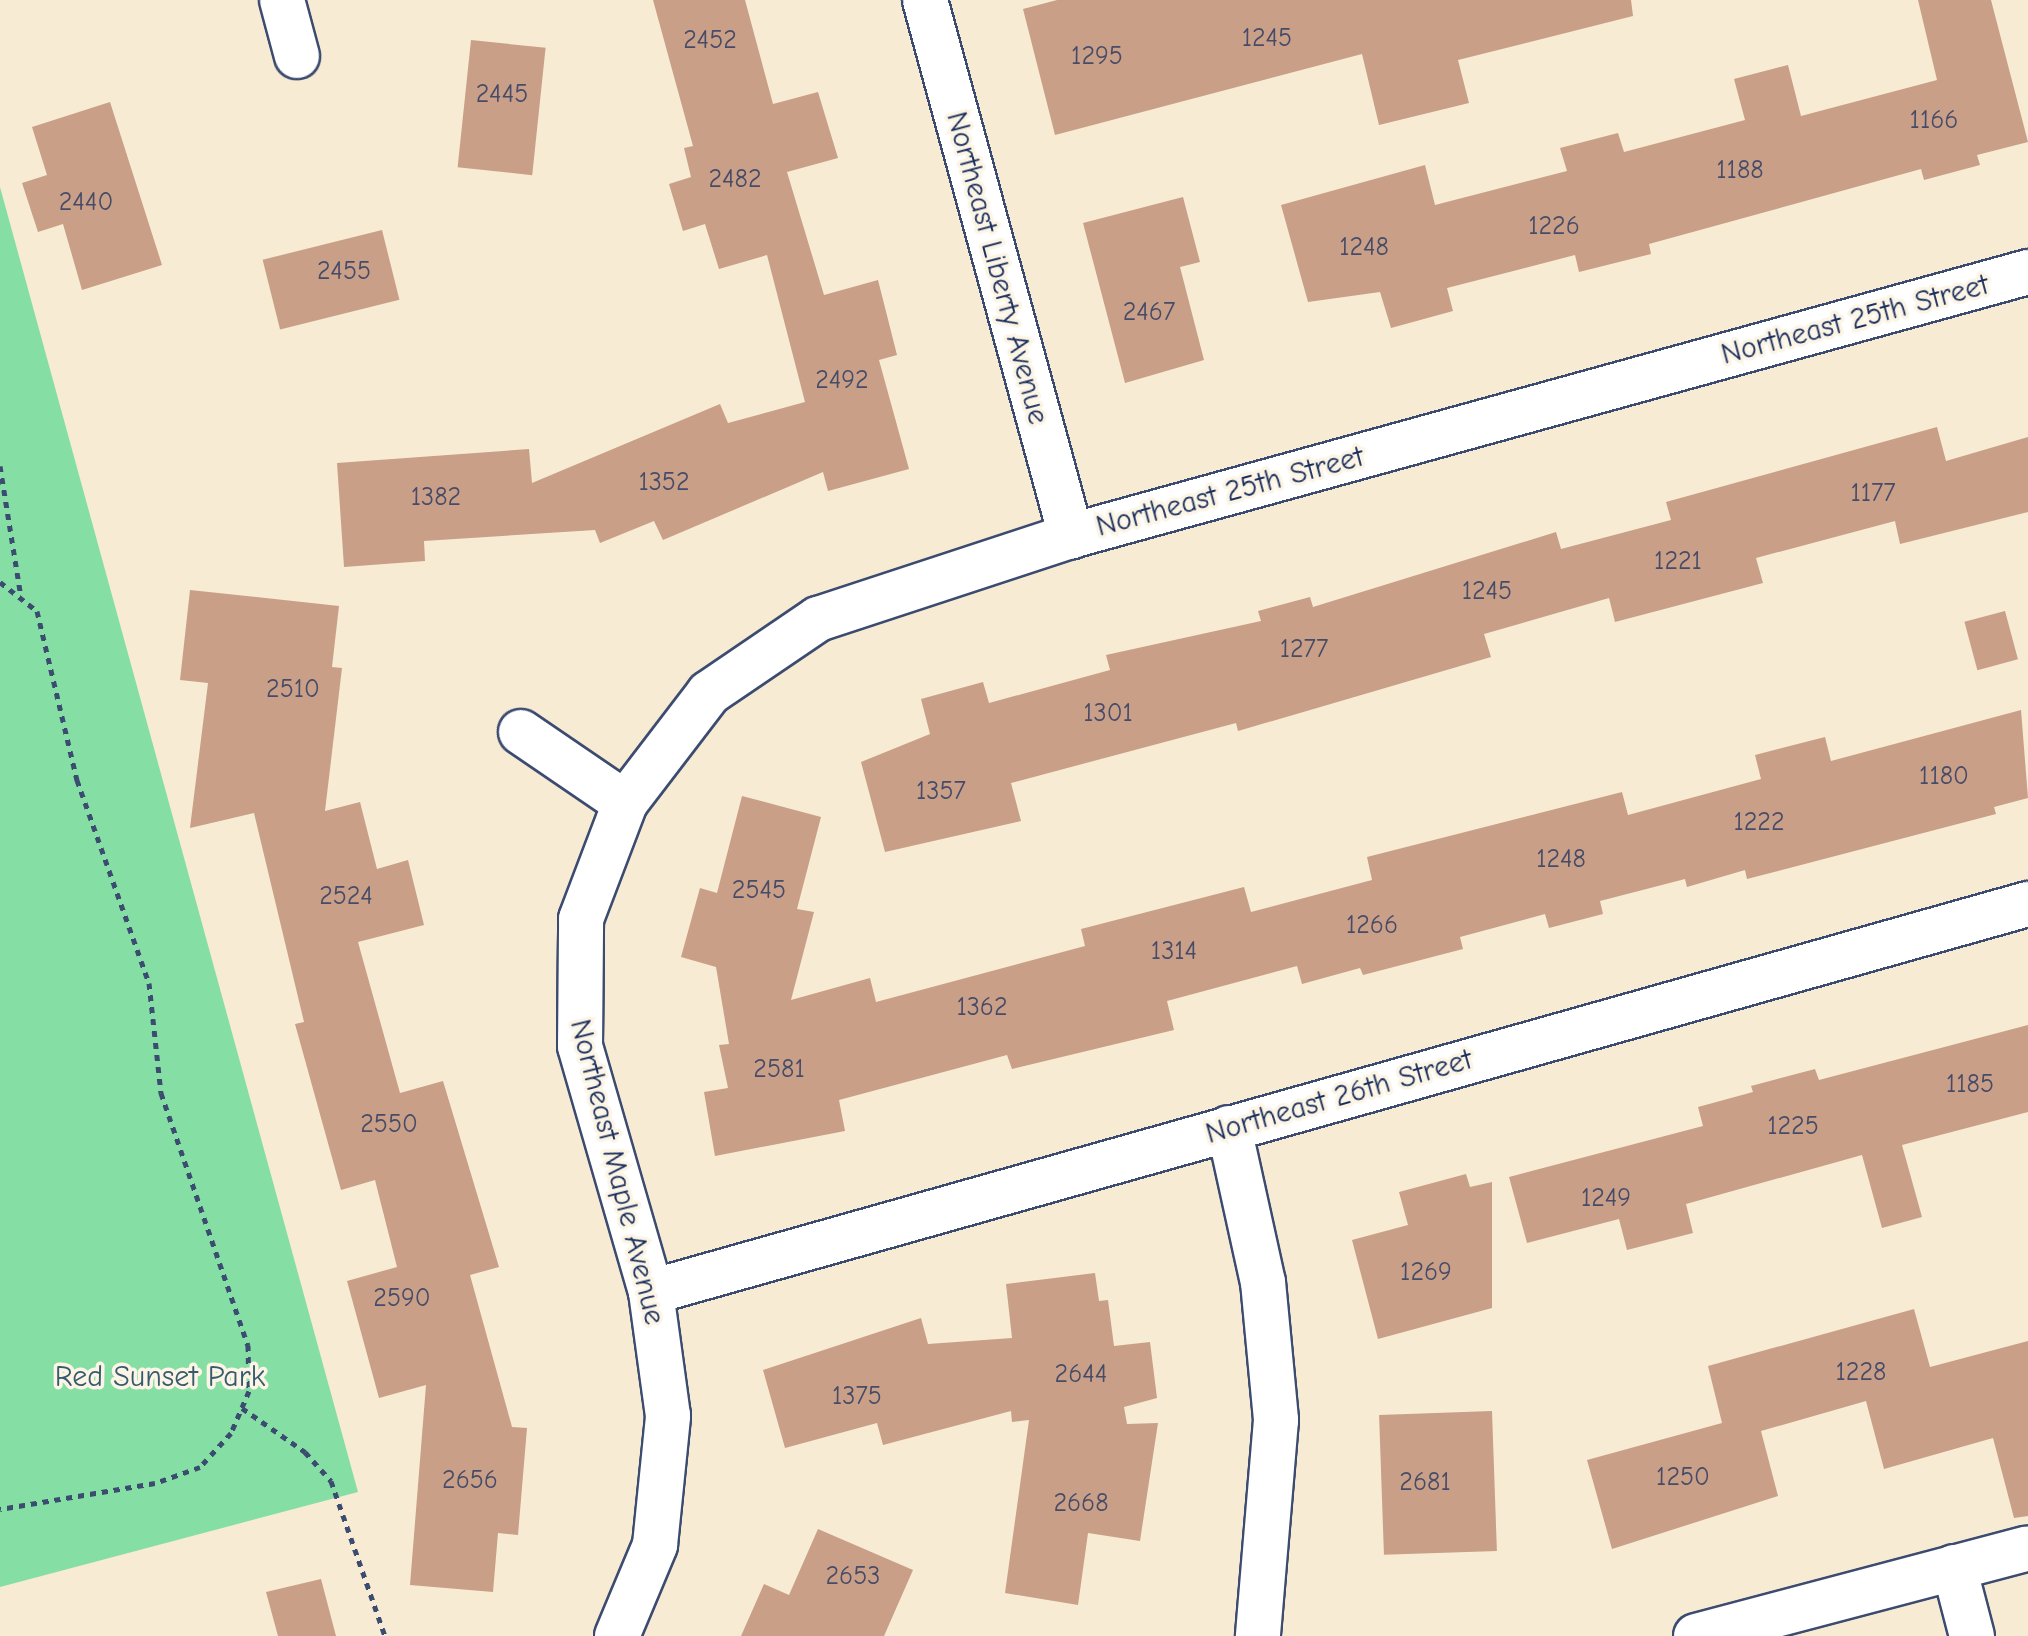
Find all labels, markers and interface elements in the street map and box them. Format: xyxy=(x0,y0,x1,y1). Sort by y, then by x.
house number: 1245 xyxy=(1242,23,1292,55)
house number: 2452 xyxy=(683,25,737,57)
house number: 1295 xyxy=(1071,41,1123,73)
house number: 2445 xyxy=(476,79,528,111)
house number: 1166 xyxy=(1910,105,1958,137)
street label: Northeast Liberty Avenue xyxy=(938,108,1056,428)
house number: 1188 xyxy=(1716,155,1764,187)
house number: 2482 xyxy=(708,164,762,196)
house number: 2440 xyxy=(59,187,113,219)
house number: 1226 xyxy=(1528,211,1580,243)
house number: 1248 xyxy=(1339,232,1389,264)
house number: 2455 xyxy=(317,256,371,288)
street label: Northeast 25th Street xyxy=(1717,267,1993,373)
house number: 2467 xyxy=(1123,297,1175,329)
house number: 2492 xyxy=(815,365,869,397)
street label: Northeast 25th Street xyxy=(1092,439,1368,545)
house number: 1352 xyxy=(638,467,690,499)
house number: 1177 xyxy=(1850,478,1896,510)
house number: 1382 xyxy=(411,482,461,514)
house number: 1221 xyxy=(1654,546,1702,578)
house number: 1245 xyxy=(1462,576,1512,608)
house number: 1277 xyxy=(1280,634,1328,666)
house number: 2510 xyxy=(266,674,320,706)
house number: 1301 xyxy=(1083,698,1133,730)
house number: 1180 xyxy=(1919,761,1969,793)
house number: 1357 xyxy=(916,776,966,808)
house number: 1222 xyxy=(1733,807,1785,839)
house number: 1248 xyxy=(1536,844,1586,876)
house number: 2545 xyxy=(732,875,786,907)
house number: 2524 xyxy=(319,881,373,913)
house number: 1266 xyxy=(1346,910,1398,942)
house number: 1314 xyxy=(1151,936,1197,968)
house number: 1362 xyxy=(956,992,1008,1024)
street label: Northeast Maple Avenue xyxy=(562,1016,672,1328)
street label: Northeast 26th Street xyxy=(1202,1042,1476,1152)
house number: 2581 xyxy=(753,1054,805,1086)
house number: 1185 xyxy=(1946,1069,1994,1101)
house number: 2550 xyxy=(360,1109,418,1141)
house number: 1225 xyxy=(1767,1111,1819,1143)
house number: 1249 xyxy=(1581,1183,1631,1215)
house number: 1269 xyxy=(1400,1257,1452,1289)
house number: 2590 xyxy=(373,1283,431,1315)
house number: 1228 xyxy=(1836,1357,1886,1389)
park label: Red Sunset Park xyxy=(55,1359,265,1395)
house number: 2644 xyxy=(1055,1359,1107,1391)
house number: 1375 xyxy=(832,1381,882,1413)
house number: 1250 xyxy=(1656,1462,1710,1494)
house number: 2656 xyxy=(442,1465,498,1497)
house number: 2681 xyxy=(1399,1467,1451,1499)
house number: 2668 xyxy=(1053,1488,1109,1520)
house number: 2653 xyxy=(826,1561,880,1593)

